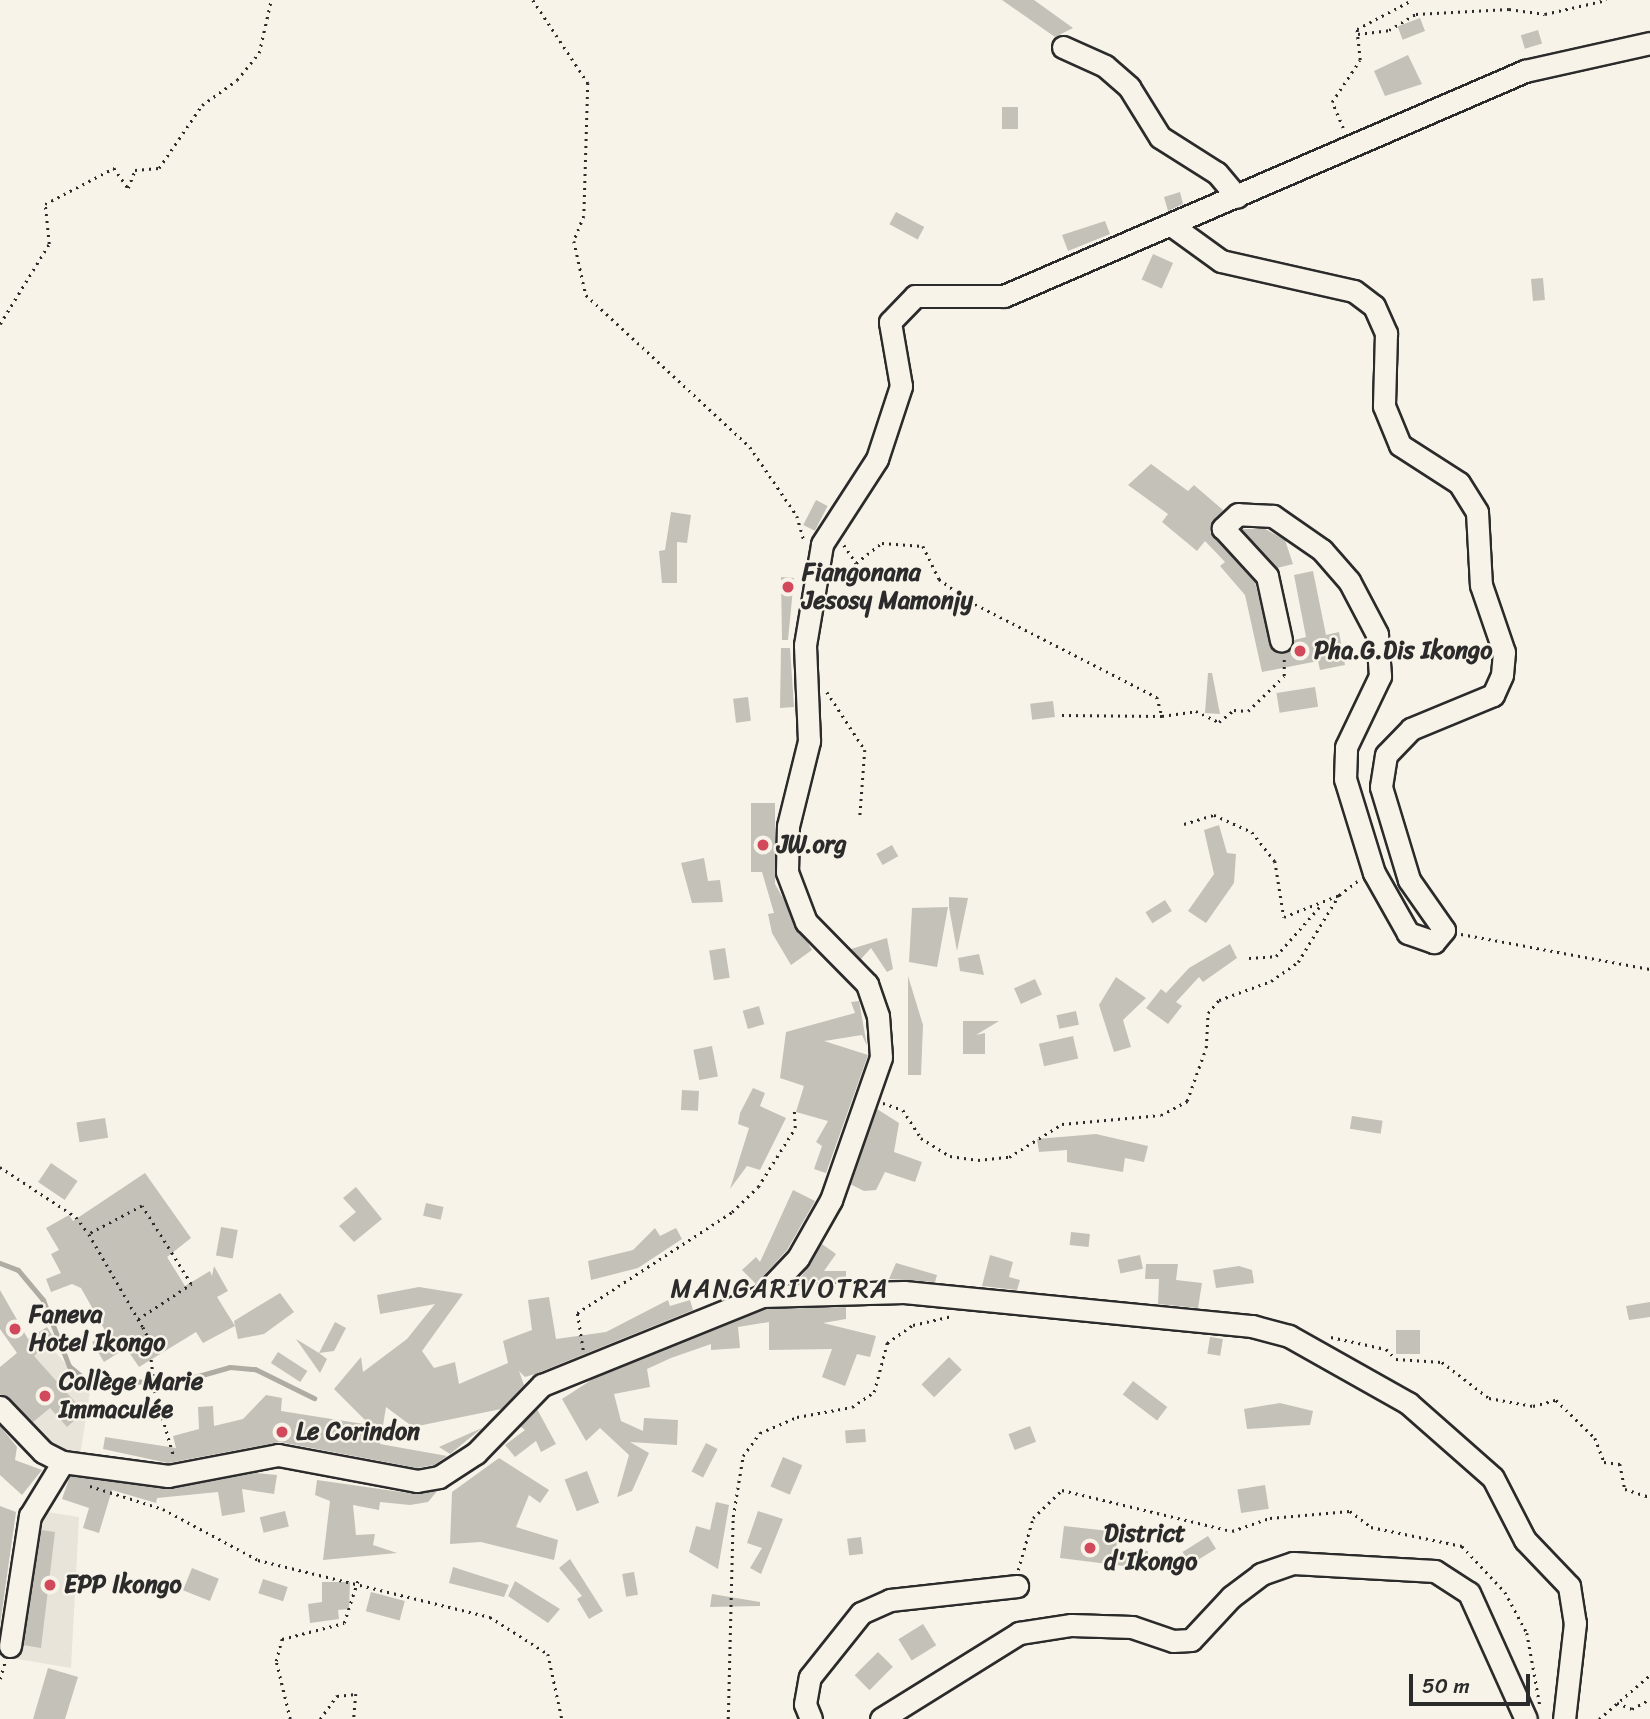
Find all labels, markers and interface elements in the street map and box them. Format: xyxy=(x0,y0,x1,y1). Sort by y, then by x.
place label: Fiangonana Jesosy Mamonjy xyxy=(802,559,973,615)
marker: Fiangonana Jesosy Mamonjy xyxy=(780,579,796,595)
place label: Pha.G.Dis Ikongo xyxy=(1314,637,1493,665)
marker: Pha.G.Dis Ikongo xyxy=(1292,643,1308,659)
place label: JW.org xyxy=(777,831,847,859)
marker: JW.org xyxy=(755,837,771,853)
district label: MANGARIVOTRA xyxy=(674,1273,886,1305)
place label: Faneva Hotel Ikongo xyxy=(29,1301,166,1357)
marker: Faneva Hotel Ikongo xyxy=(7,1321,23,1337)
place label: Collège Marie Immaculée xyxy=(59,1368,203,1424)
marker: Collège Marie Immaculée xyxy=(37,1388,53,1404)
place label: Le Corindon xyxy=(296,1418,420,1446)
marker: Le Corindon xyxy=(274,1424,290,1440)
place label: District d'Ikongo xyxy=(1104,1520,1197,1576)
marker: District d'Ikongo xyxy=(1082,1540,1098,1556)
place label: EPP Ikongo xyxy=(64,1571,184,1599)
marker: EPP Ikongo xyxy=(42,1577,58,1593)
scale bar xyxy=(1412,1660,1533,1704)
text: 50 m xyxy=(1422,1667,1470,1705)

